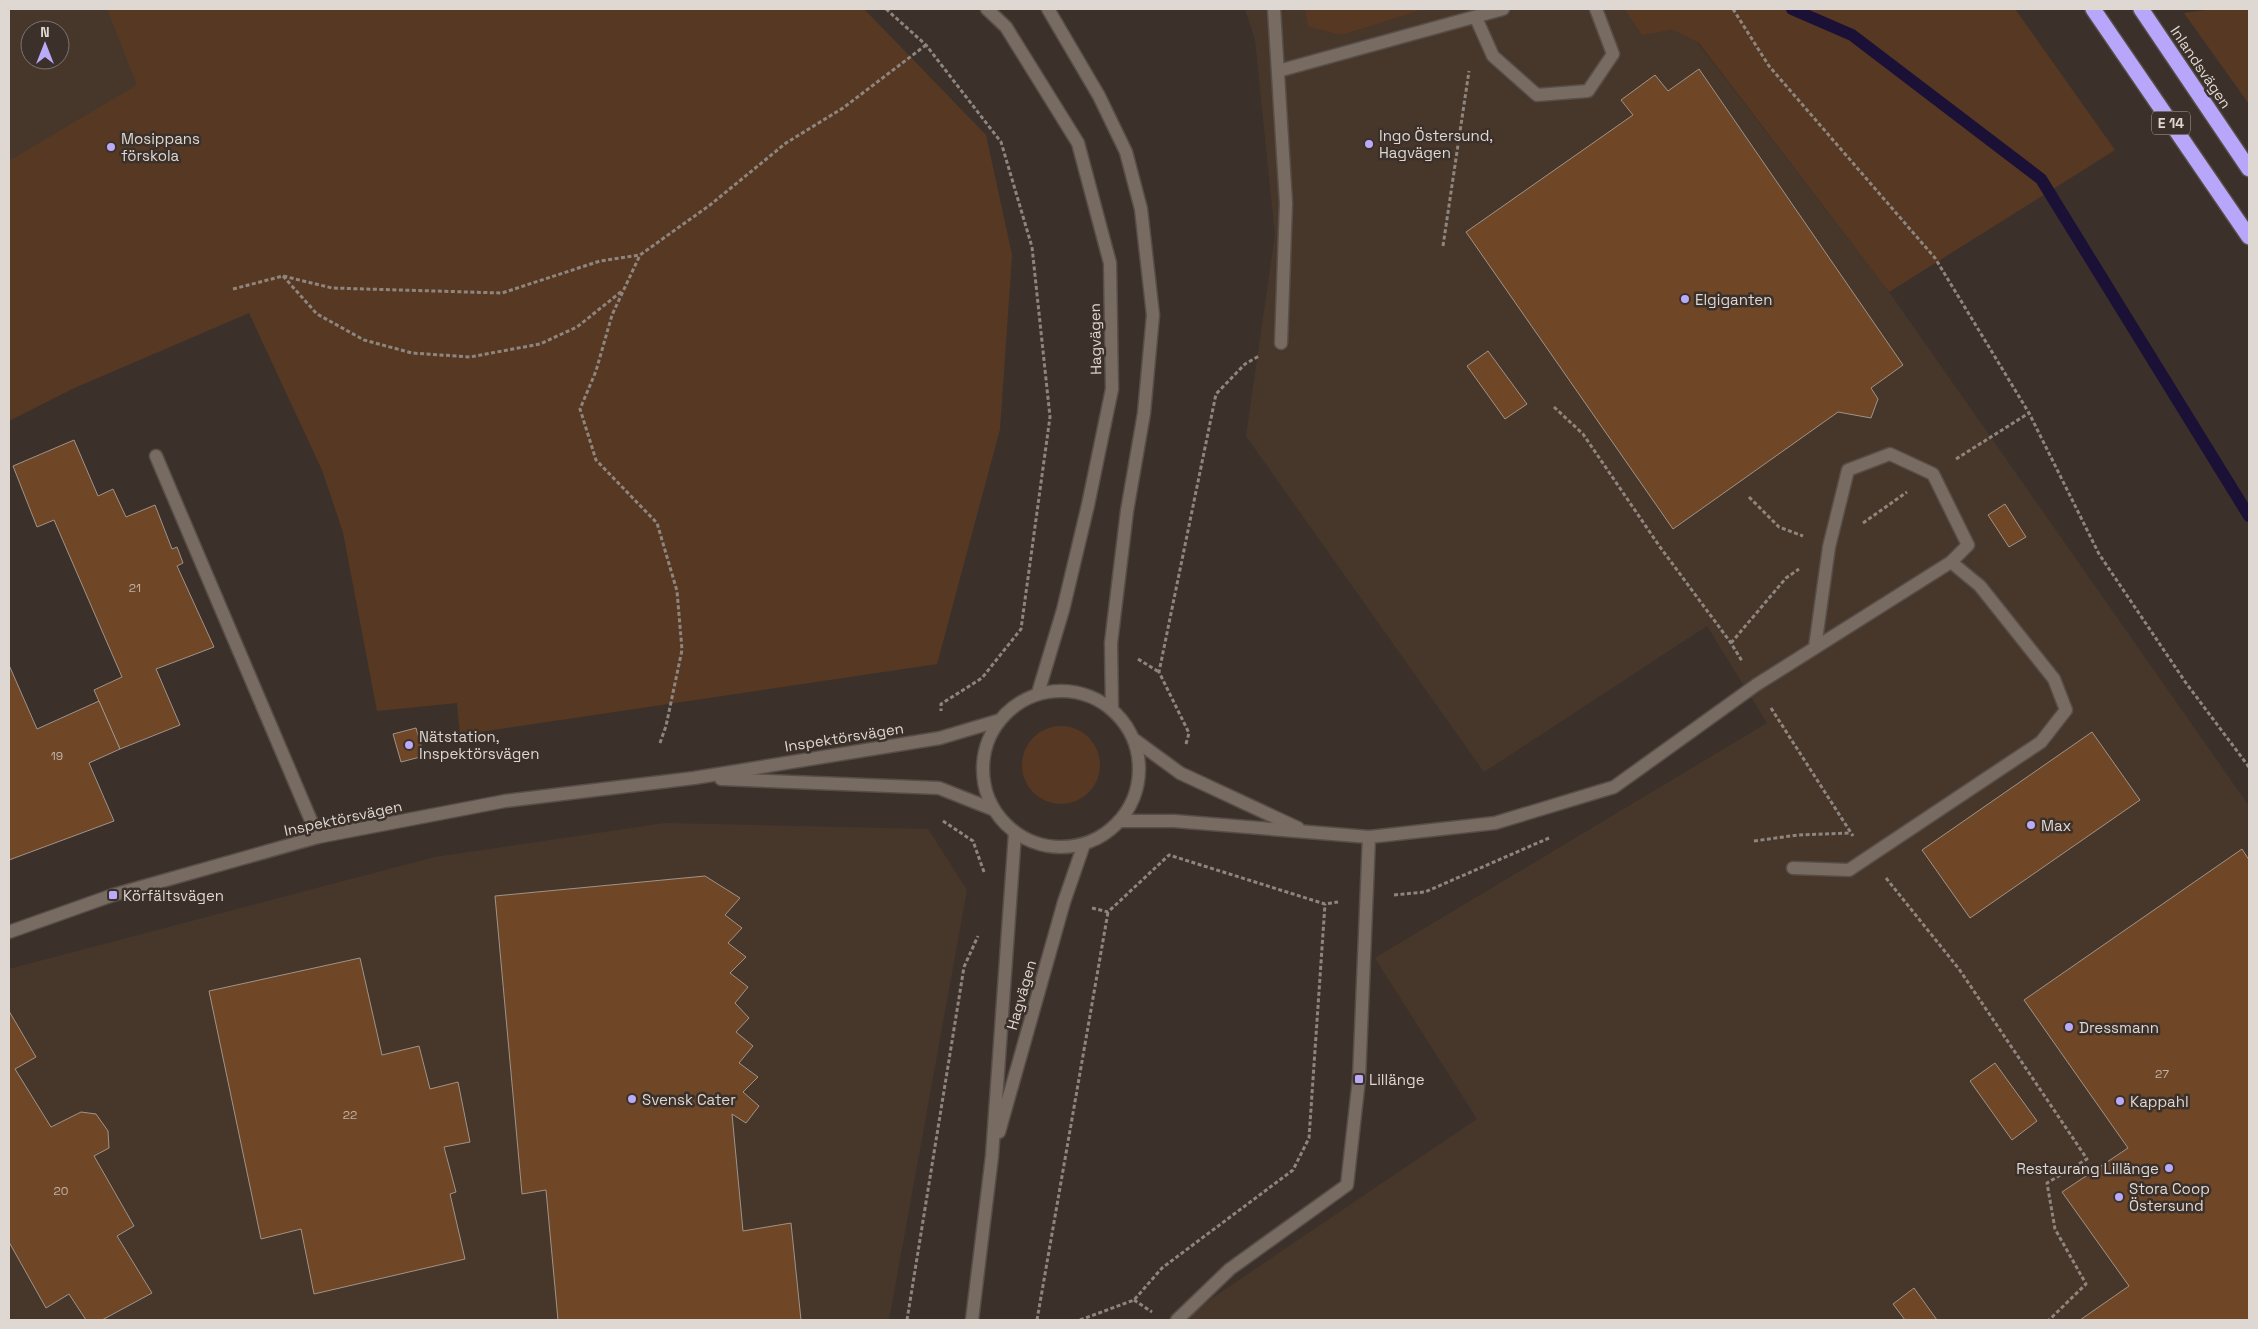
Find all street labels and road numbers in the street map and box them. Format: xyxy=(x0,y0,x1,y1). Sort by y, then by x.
street label: Inlandsvägen xyxy=(2166,22,2236,112)
road number: E 14 xyxy=(2152,112,2190,134)
street label: Hagvägen xyxy=(1085,303,1105,375)
street label: Inspektörsvägen xyxy=(783,718,905,756)
street label: Inspektörsvägen xyxy=(282,796,404,840)
street label: Hagvägen xyxy=(1002,958,1040,1032)

